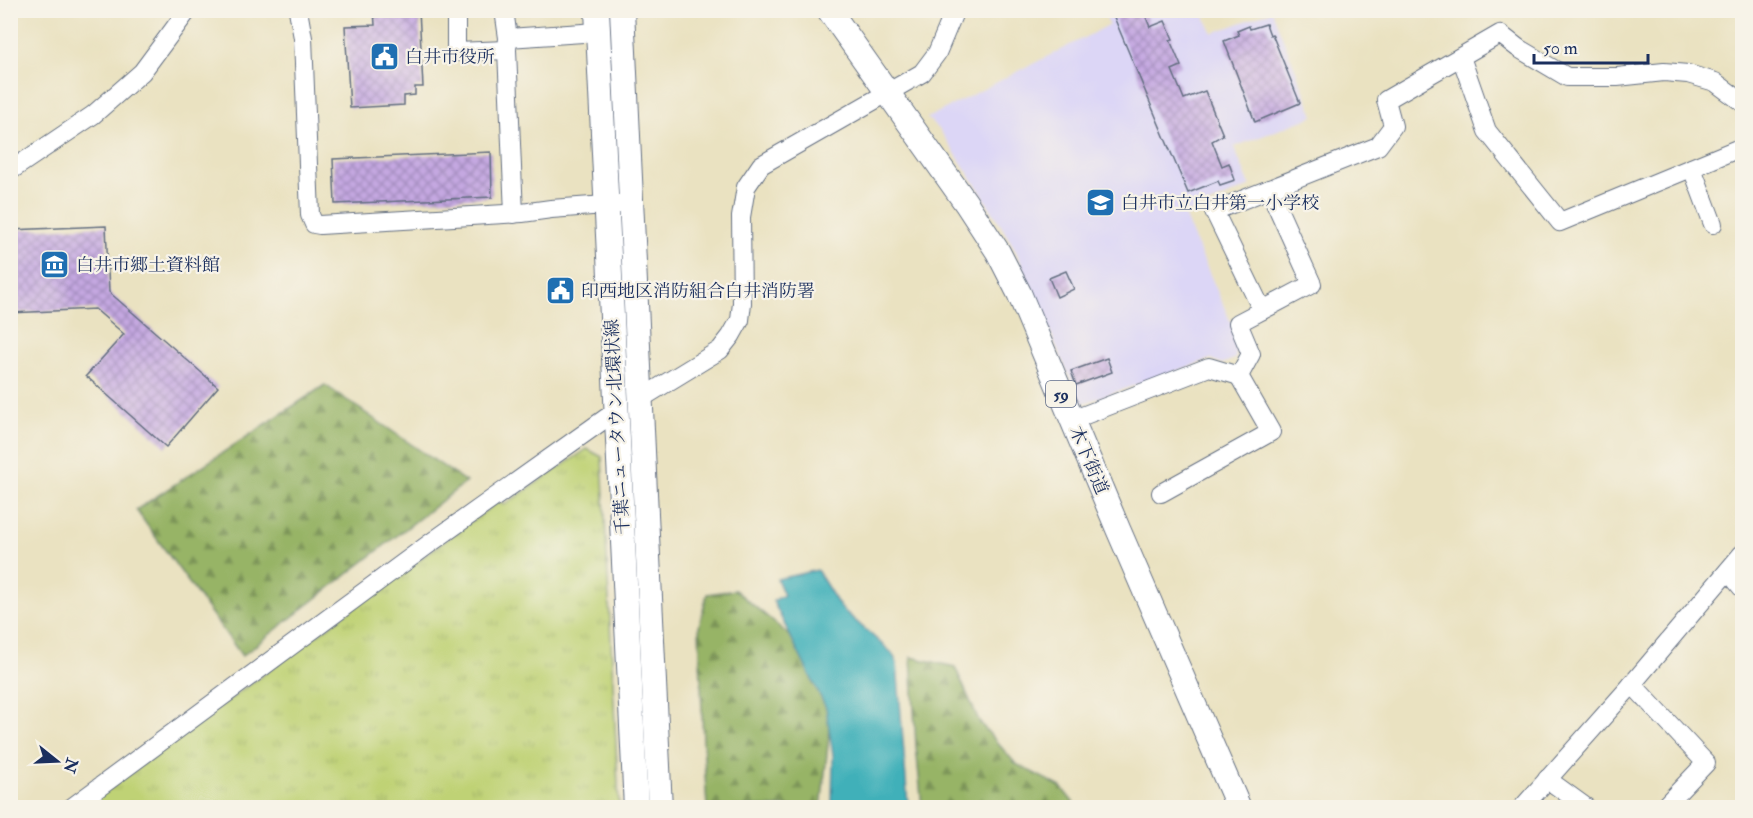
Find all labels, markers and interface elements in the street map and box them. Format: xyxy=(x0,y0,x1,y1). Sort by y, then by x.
scale bar xyxy=(1534,27,1648,65)
text: 50 m xyxy=(1543,37,1578,60)
public building icon: 白井市役所 xyxy=(368,41,400,73)
place label: 白井市役所 xyxy=(405,46,495,69)
school or university icon: 白井市立白井第一小学校 xyxy=(1084,187,1116,219)
place label: 白井市立白井第一小学校 xyxy=(1121,192,1319,215)
museum icon: 白井市郷土資料館 xyxy=(39,249,71,281)
place label: 白井市郷土資料館 xyxy=(76,254,220,277)
public building icon: 印西地区消防組合白井消防署 xyxy=(544,275,576,307)
place label: 印西地区消防組合白井消防署 xyxy=(581,280,815,303)
street label: 千葉ニュータウン北環状線 xyxy=(600,319,635,535)
road number: 59 xyxy=(1046,381,1076,407)
street label: 木下街道 xyxy=(1064,423,1113,498)
north arrow xyxy=(27,731,87,791)
text: N xyxy=(58,754,82,776)

